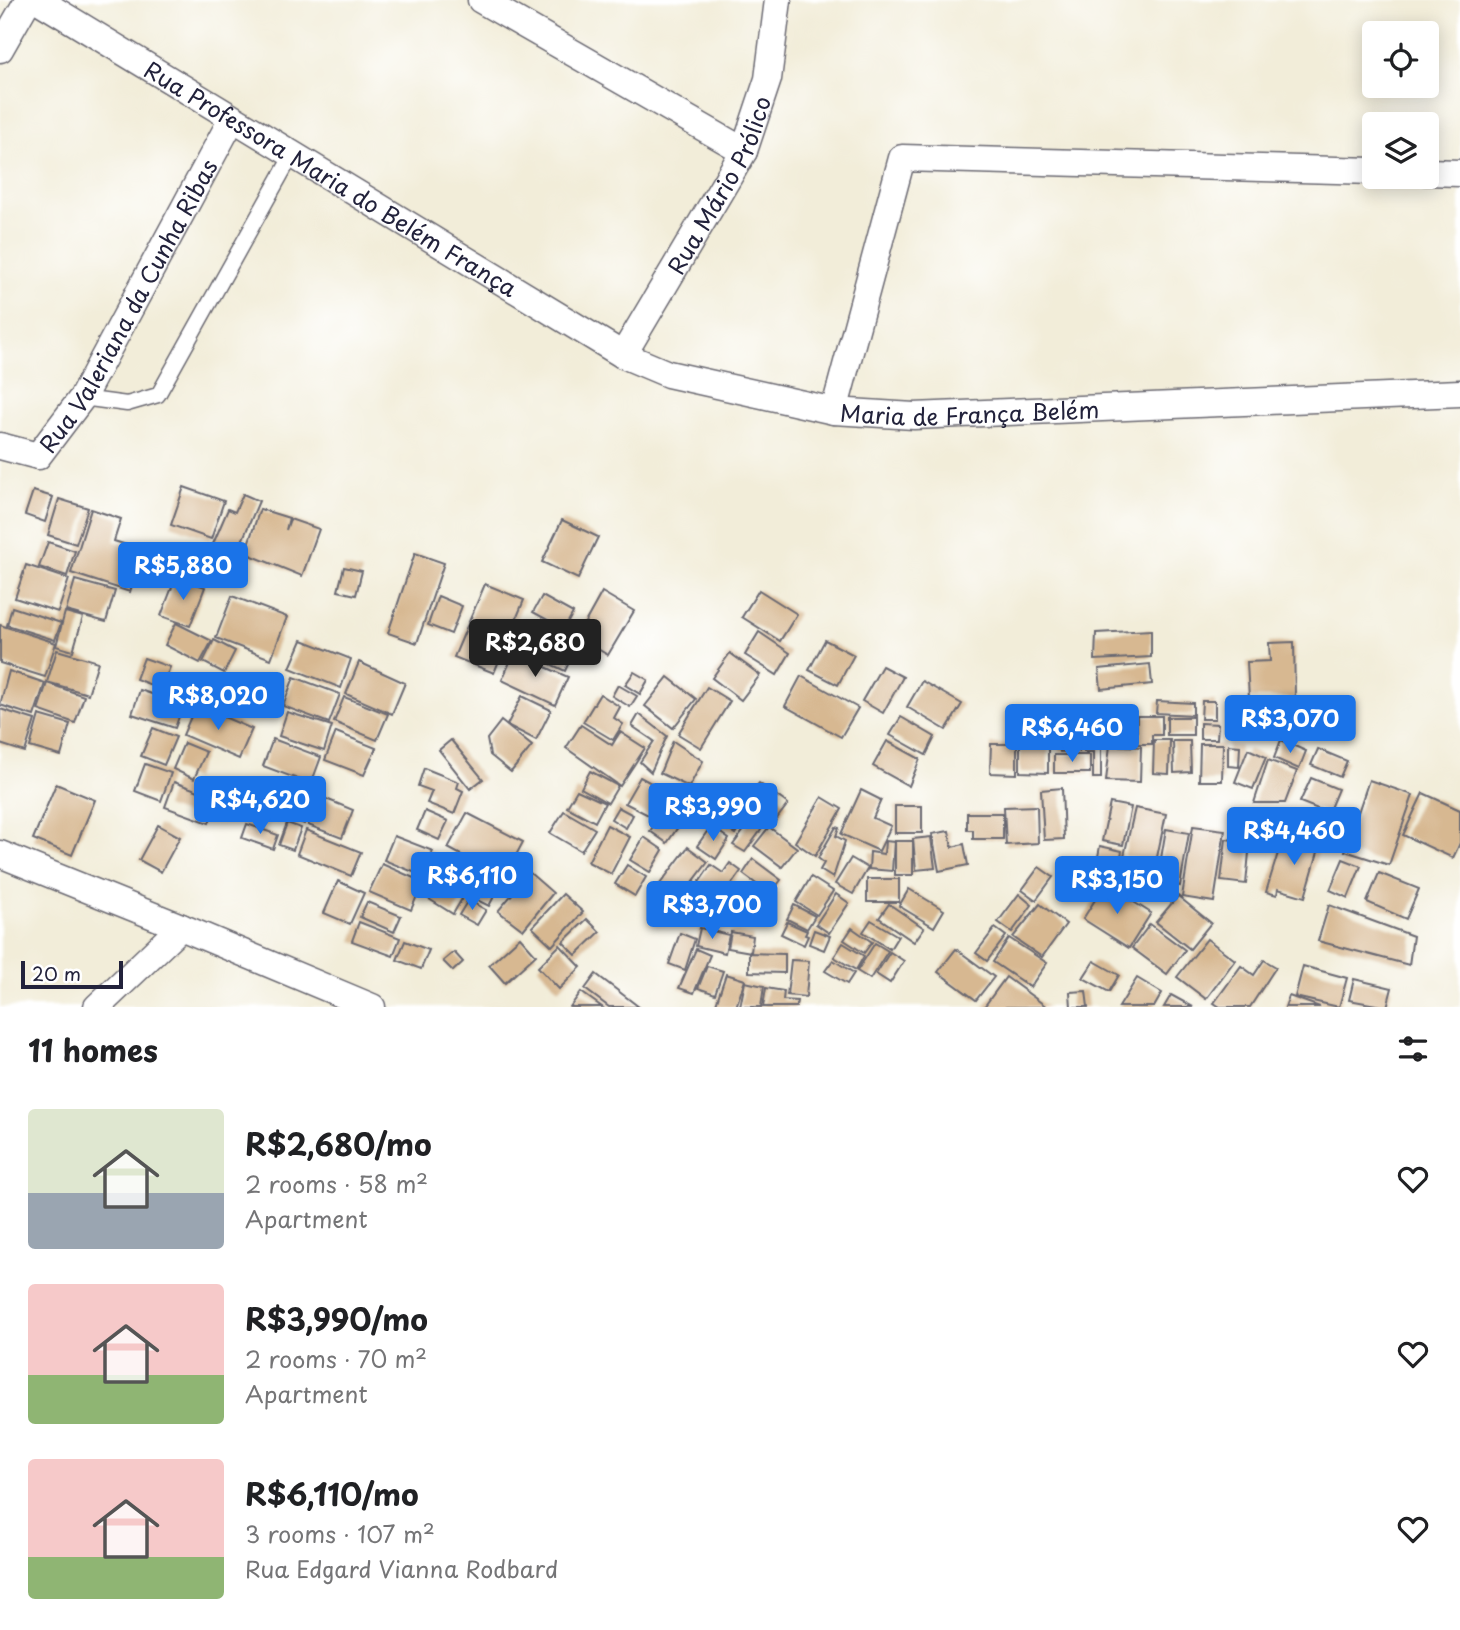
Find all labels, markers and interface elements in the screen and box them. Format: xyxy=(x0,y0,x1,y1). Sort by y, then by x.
map controls xyxy=(1362,21,1439,189)
button: locate xyxy=(1362,21,1439,98)
street label: Rua Professora Maria do Belém França xyxy=(138,51,525,305)
street label: Rua Mário Prólico xyxy=(658,91,779,280)
button: layers xyxy=(1362,112,1439,189)
street label: Rua Valeriana da Cunha Ribas xyxy=(29,152,225,459)
street label: Maria de França Belém xyxy=(839,391,1100,434)
pin: R$5,880 xyxy=(118,542,248,602)
text: R$5,880 xyxy=(134,547,232,582)
pin: R$2,680 xyxy=(470,620,600,679)
text: R$2,680 xyxy=(485,624,585,659)
pin: R$8,020 xyxy=(153,672,283,732)
text: R$8,020 xyxy=(168,677,268,712)
pin: R$3,070 xyxy=(1225,696,1355,755)
text: R$3,070 xyxy=(1241,700,1339,735)
pin: R$6,460 xyxy=(1007,704,1137,764)
text: R$6,460 xyxy=(1021,709,1123,744)
pin: R$4,620 xyxy=(195,776,325,836)
text: R$4,620 xyxy=(210,781,310,816)
pin: R$3,990 xyxy=(648,784,778,843)
text: R$3,990 xyxy=(664,788,762,823)
pin: R$4,460 xyxy=(1229,808,1359,867)
text: R$4,460 xyxy=(1243,812,1345,847)
pin: R$6,110 xyxy=(407,852,537,912)
pin: R$3,150 xyxy=(1052,856,1182,916)
text: R$6,110 xyxy=(427,857,517,892)
text: R$3,150 xyxy=(1071,861,1163,896)
pin: R$3,700 xyxy=(647,881,777,941)
text: R$3,700 xyxy=(662,886,762,921)
scale bar xyxy=(21,958,122,990)
text: 20 m xyxy=(32,959,81,987)
text: 11 homes xyxy=(28,1027,158,1072)
icon: filters xyxy=(1394,1030,1432,1068)
text: R$2,680/mo xyxy=(245,1121,432,1166)
icon: home xyxy=(84,1137,168,1221)
icon: heart xyxy=(1394,1160,1432,1198)
text: 2 rooms · 58 m² xyxy=(245,1166,428,1201)
text: Apartment xyxy=(245,1201,368,1236)
text: R$3,990/mo xyxy=(245,1296,428,1341)
icon: home xyxy=(84,1312,168,1396)
icon: heart xyxy=(1394,1335,1432,1373)
text: 2 rooms · 70 m² xyxy=(245,1341,427,1376)
text: Apartment xyxy=(245,1376,368,1411)
text: R$6,110/mo xyxy=(245,1471,419,1516)
icon: home xyxy=(84,1487,168,1571)
icon: heart xyxy=(1394,1510,1432,1548)
text: 3 rooms · 107 m² xyxy=(245,1516,435,1551)
text: Rua Edgard Vianna Rodbard xyxy=(245,1551,558,1586)

